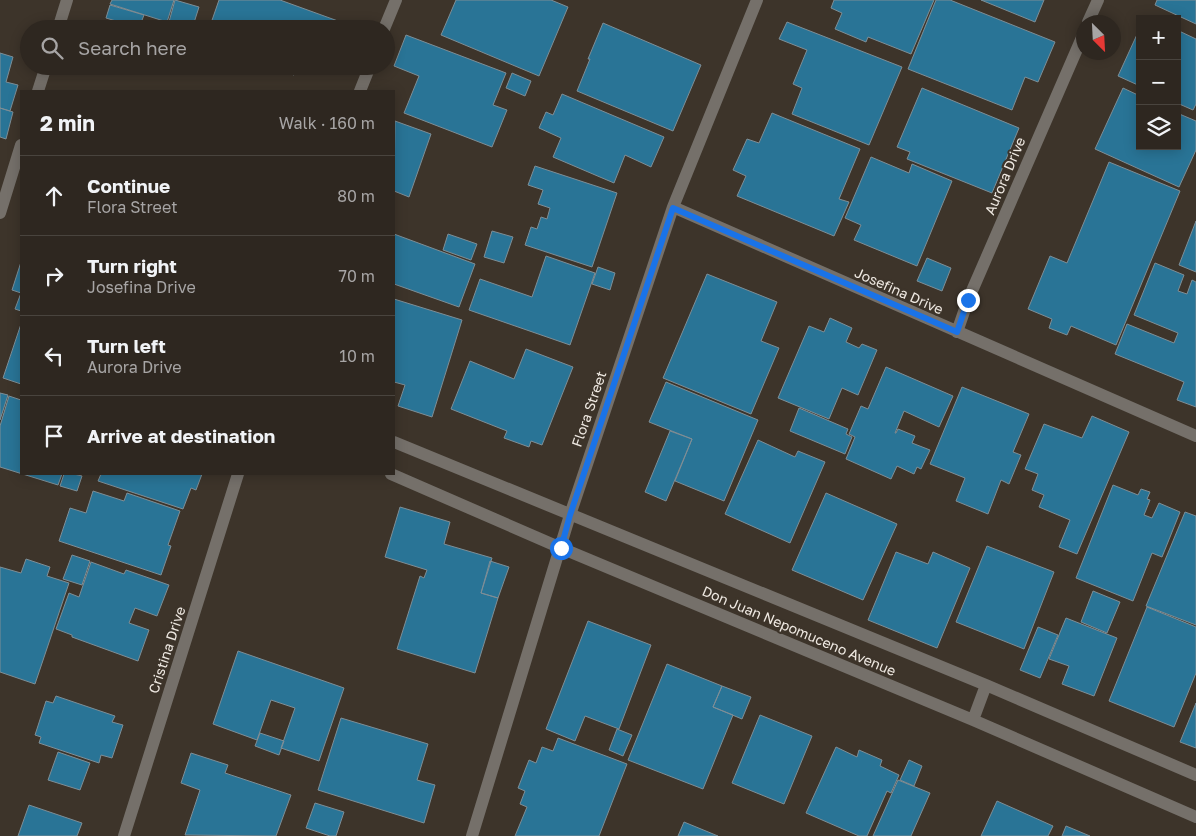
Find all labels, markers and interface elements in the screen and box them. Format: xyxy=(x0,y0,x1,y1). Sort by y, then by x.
north arrow xyxy=(1076,15,1121,60)
map controls xyxy=(1136,15,1181,150)
button: + xyxy=(1136,15,1181,60)
search box xyxy=(20,20,395,75)
icon: search xyxy=(38,34,66,62)
text: Search here xyxy=(78,36,187,59)
button: − xyxy=(1136,60,1181,105)
button: layers xyxy=(1136,105,1181,150)
text: 2 min xyxy=(40,110,95,136)
text: Walk · 160 m xyxy=(279,113,375,133)
street label: Aurora Drive xyxy=(981,134,1029,217)
text: Continue xyxy=(87,174,170,197)
icon: ahead xyxy=(40,182,68,210)
text: 80 m xyxy=(337,186,375,206)
text: Flora Street xyxy=(87,197,178,217)
text: Turn right xyxy=(87,254,177,277)
icon: right xyxy=(40,262,68,290)
street label: Josefina Drive xyxy=(852,263,946,318)
text: 70 m xyxy=(338,266,375,286)
text: Josefina Drive xyxy=(87,277,196,297)
route end xyxy=(957,289,980,312)
text: Turn left xyxy=(87,334,166,357)
icon: left xyxy=(40,342,68,370)
text: 10 m xyxy=(339,346,375,366)
text: Aurora Drive xyxy=(87,357,182,377)
street label: Flora Street xyxy=(568,369,609,449)
icon: arrive xyxy=(40,422,68,450)
text: Arrive at destination xyxy=(87,424,275,447)
route start xyxy=(550,537,573,560)
street label: Don Juan Nepomuceno Avenue xyxy=(700,582,899,679)
street label: Cristina Drive xyxy=(145,604,189,695)

